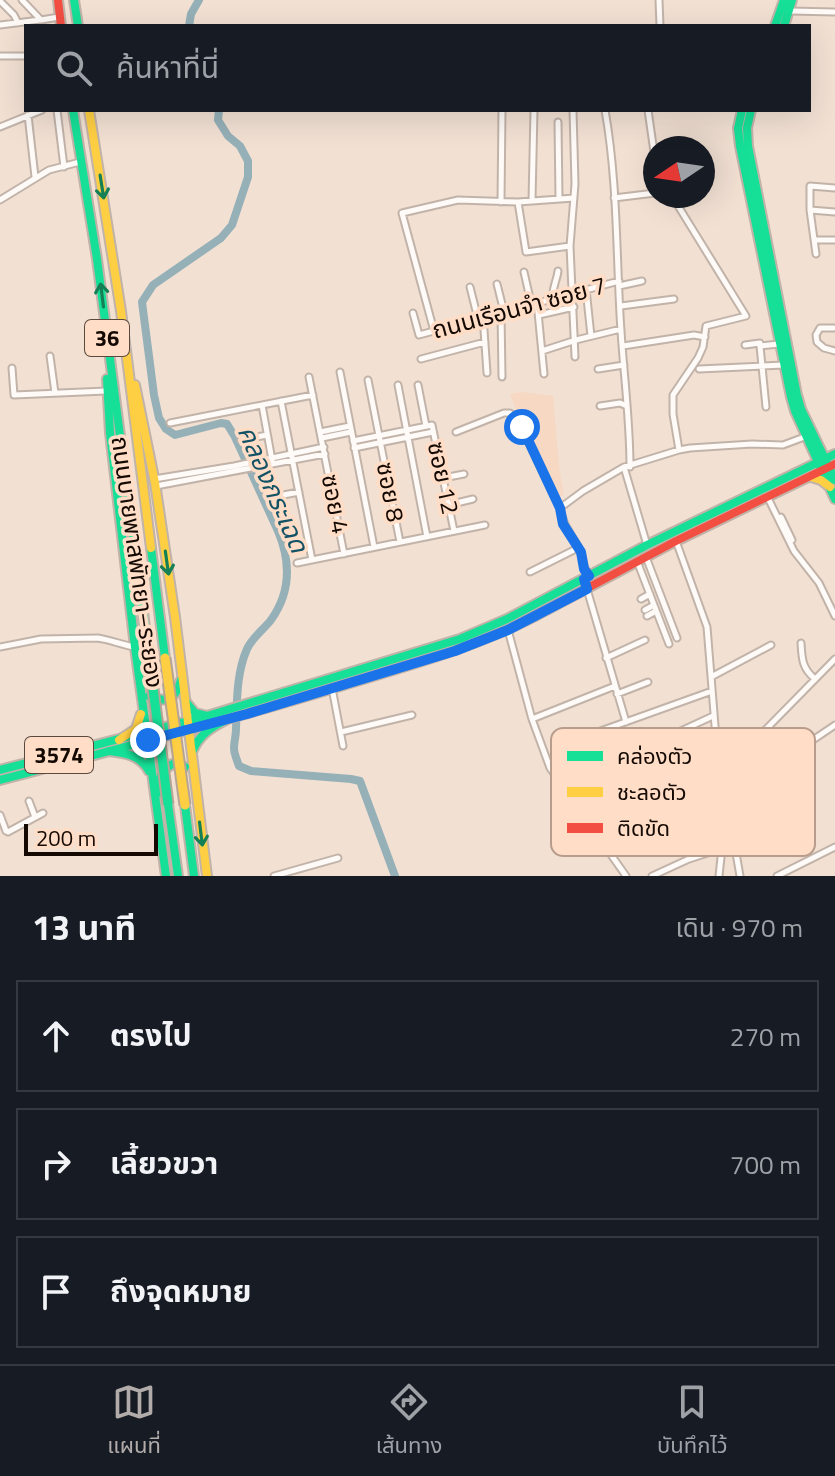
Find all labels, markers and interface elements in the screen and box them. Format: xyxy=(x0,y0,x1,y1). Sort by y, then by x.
search box xyxy=(24,24,811,112)
text: ค้นหาที่นี่ xyxy=(116,44,219,90)
icon: search xyxy=(52,46,96,90)
north arrow xyxy=(643,136,715,208)
one-way arrow xyxy=(95,174,110,199)
street label: ถนนเรือนจำ ซอย 7 xyxy=(428,267,610,348)
one-way arrow xyxy=(94,282,109,309)
road number: 36 xyxy=(85,320,129,356)
route start xyxy=(504,409,540,445)
water label: คลองกระเฉด xyxy=(228,419,319,560)
street label: ถนนบายพาสพัทยา–ระยอง xyxy=(103,434,173,690)
street label: ซอย 12 xyxy=(419,438,469,518)
street label: ซอย 8 xyxy=(368,459,414,525)
street label: ซอย 4 xyxy=(313,471,359,537)
one-way arrow xyxy=(160,550,175,576)
route end xyxy=(130,722,166,758)
legend xyxy=(551,728,815,856)
road number: 3574 xyxy=(25,737,93,773)
text: คล่องตัว xyxy=(617,739,692,773)
text: ชะลอตัว xyxy=(617,775,687,809)
text: ติดขัด xyxy=(617,811,670,845)
scale bar xyxy=(24,820,158,856)
text: 200 m xyxy=(36,821,96,855)
one-way arrow xyxy=(194,821,209,846)
text: 13 นาที xyxy=(32,901,136,953)
text: เดิน · 970 m xyxy=(675,908,803,947)
text: ตรงไป xyxy=(110,1012,192,1058)
icon: ahead xyxy=(34,1014,78,1058)
text: 270 m xyxy=(730,1017,801,1056)
text: เลี้ยวขวา xyxy=(110,1140,218,1186)
icon: right xyxy=(34,1142,78,1186)
text: 700 m xyxy=(730,1145,801,1184)
text: ถึงจุดหมาย xyxy=(110,1268,251,1314)
icon: arrive xyxy=(34,1270,78,1314)
tab: แผนที่ xyxy=(107,1380,161,1463)
tab: เส้นทาง xyxy=(376,1380,442,1463)
tab: บันทึกไว้ xyxy=(657,1380,728,1463)

